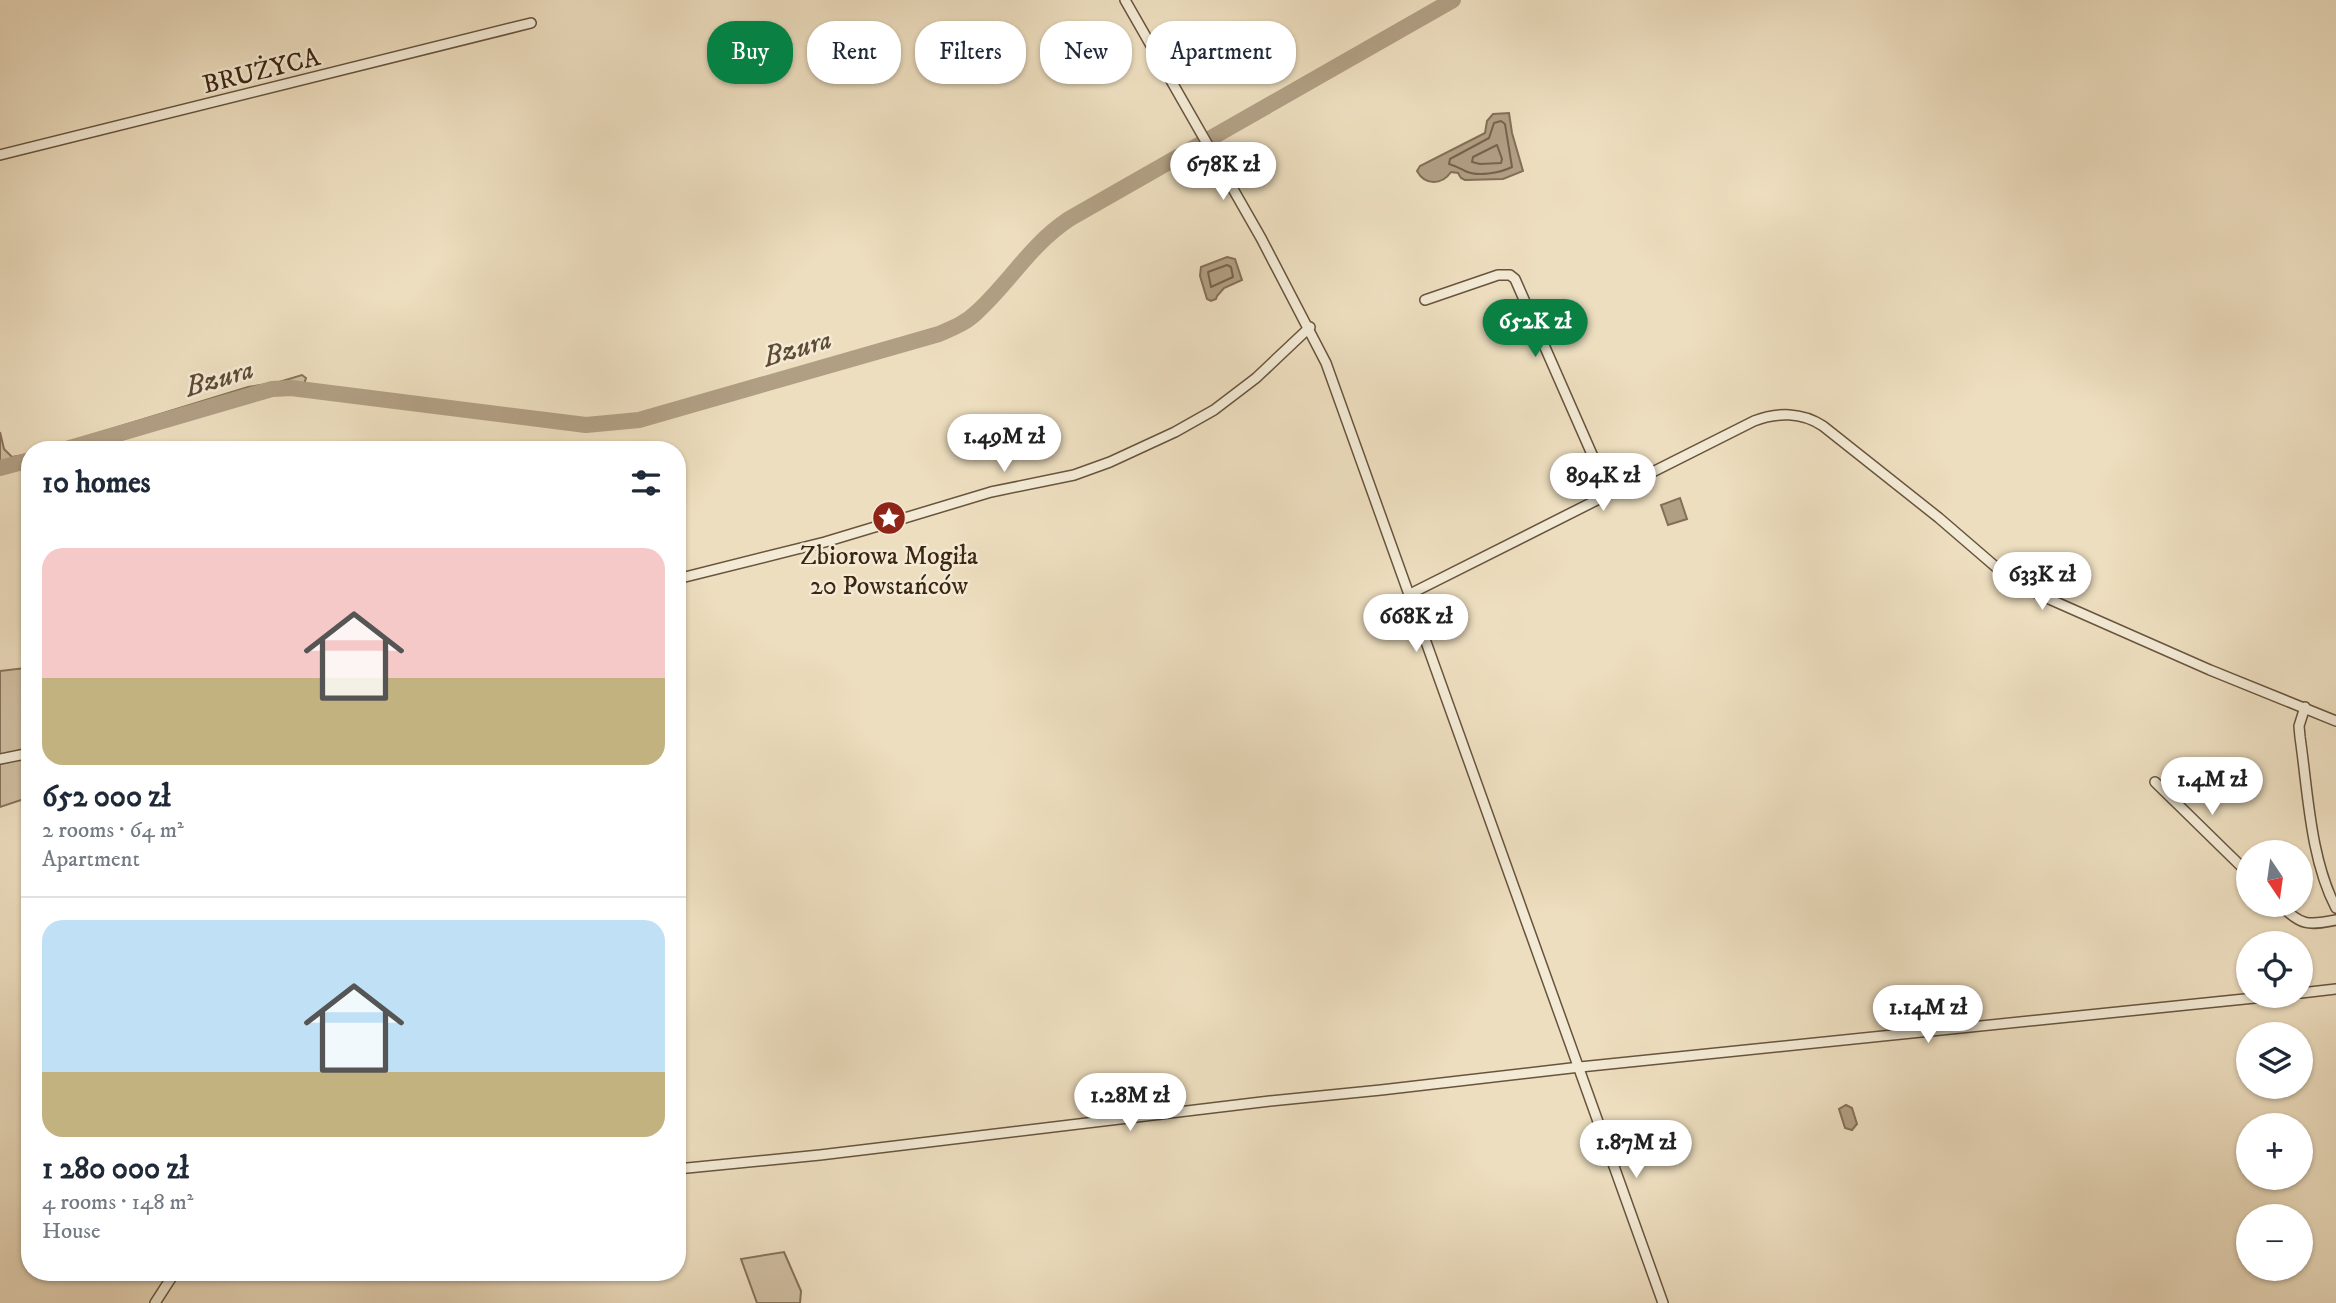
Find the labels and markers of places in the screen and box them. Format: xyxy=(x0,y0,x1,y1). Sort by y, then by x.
pin: 678K zł xyxy=(1158,142,1288,202)
pin: 652K zł xyxy=(1470,300,1600,359)
pin: 1.49M zł xyxy=(932,414,1076,474)
pin: 894K zł xyxy=(1538,454,1668,513)
place icon: Zbiorowa Mogiła 20 Powstańców xyxy=(870,499,908,537)
place label: Zbiorowa Mogiła 20 Powstańców xyxy=(800,540,978,603)
pin: 633K zł xyxy=(1977,552,2107,612)
pin: 668K zł xyxy=(1351,594,1481,654)
pin: 1.4M zł xyxy=(2147,758,2277,817)
pin: 1.14M zł xyxy=(1856,986,2000,1045)
pin: 1.28M zł xyxy=(1058,1074,1202,1133)
pin: 1.87M zł xyxy=(1564,1120,1708,1180)

